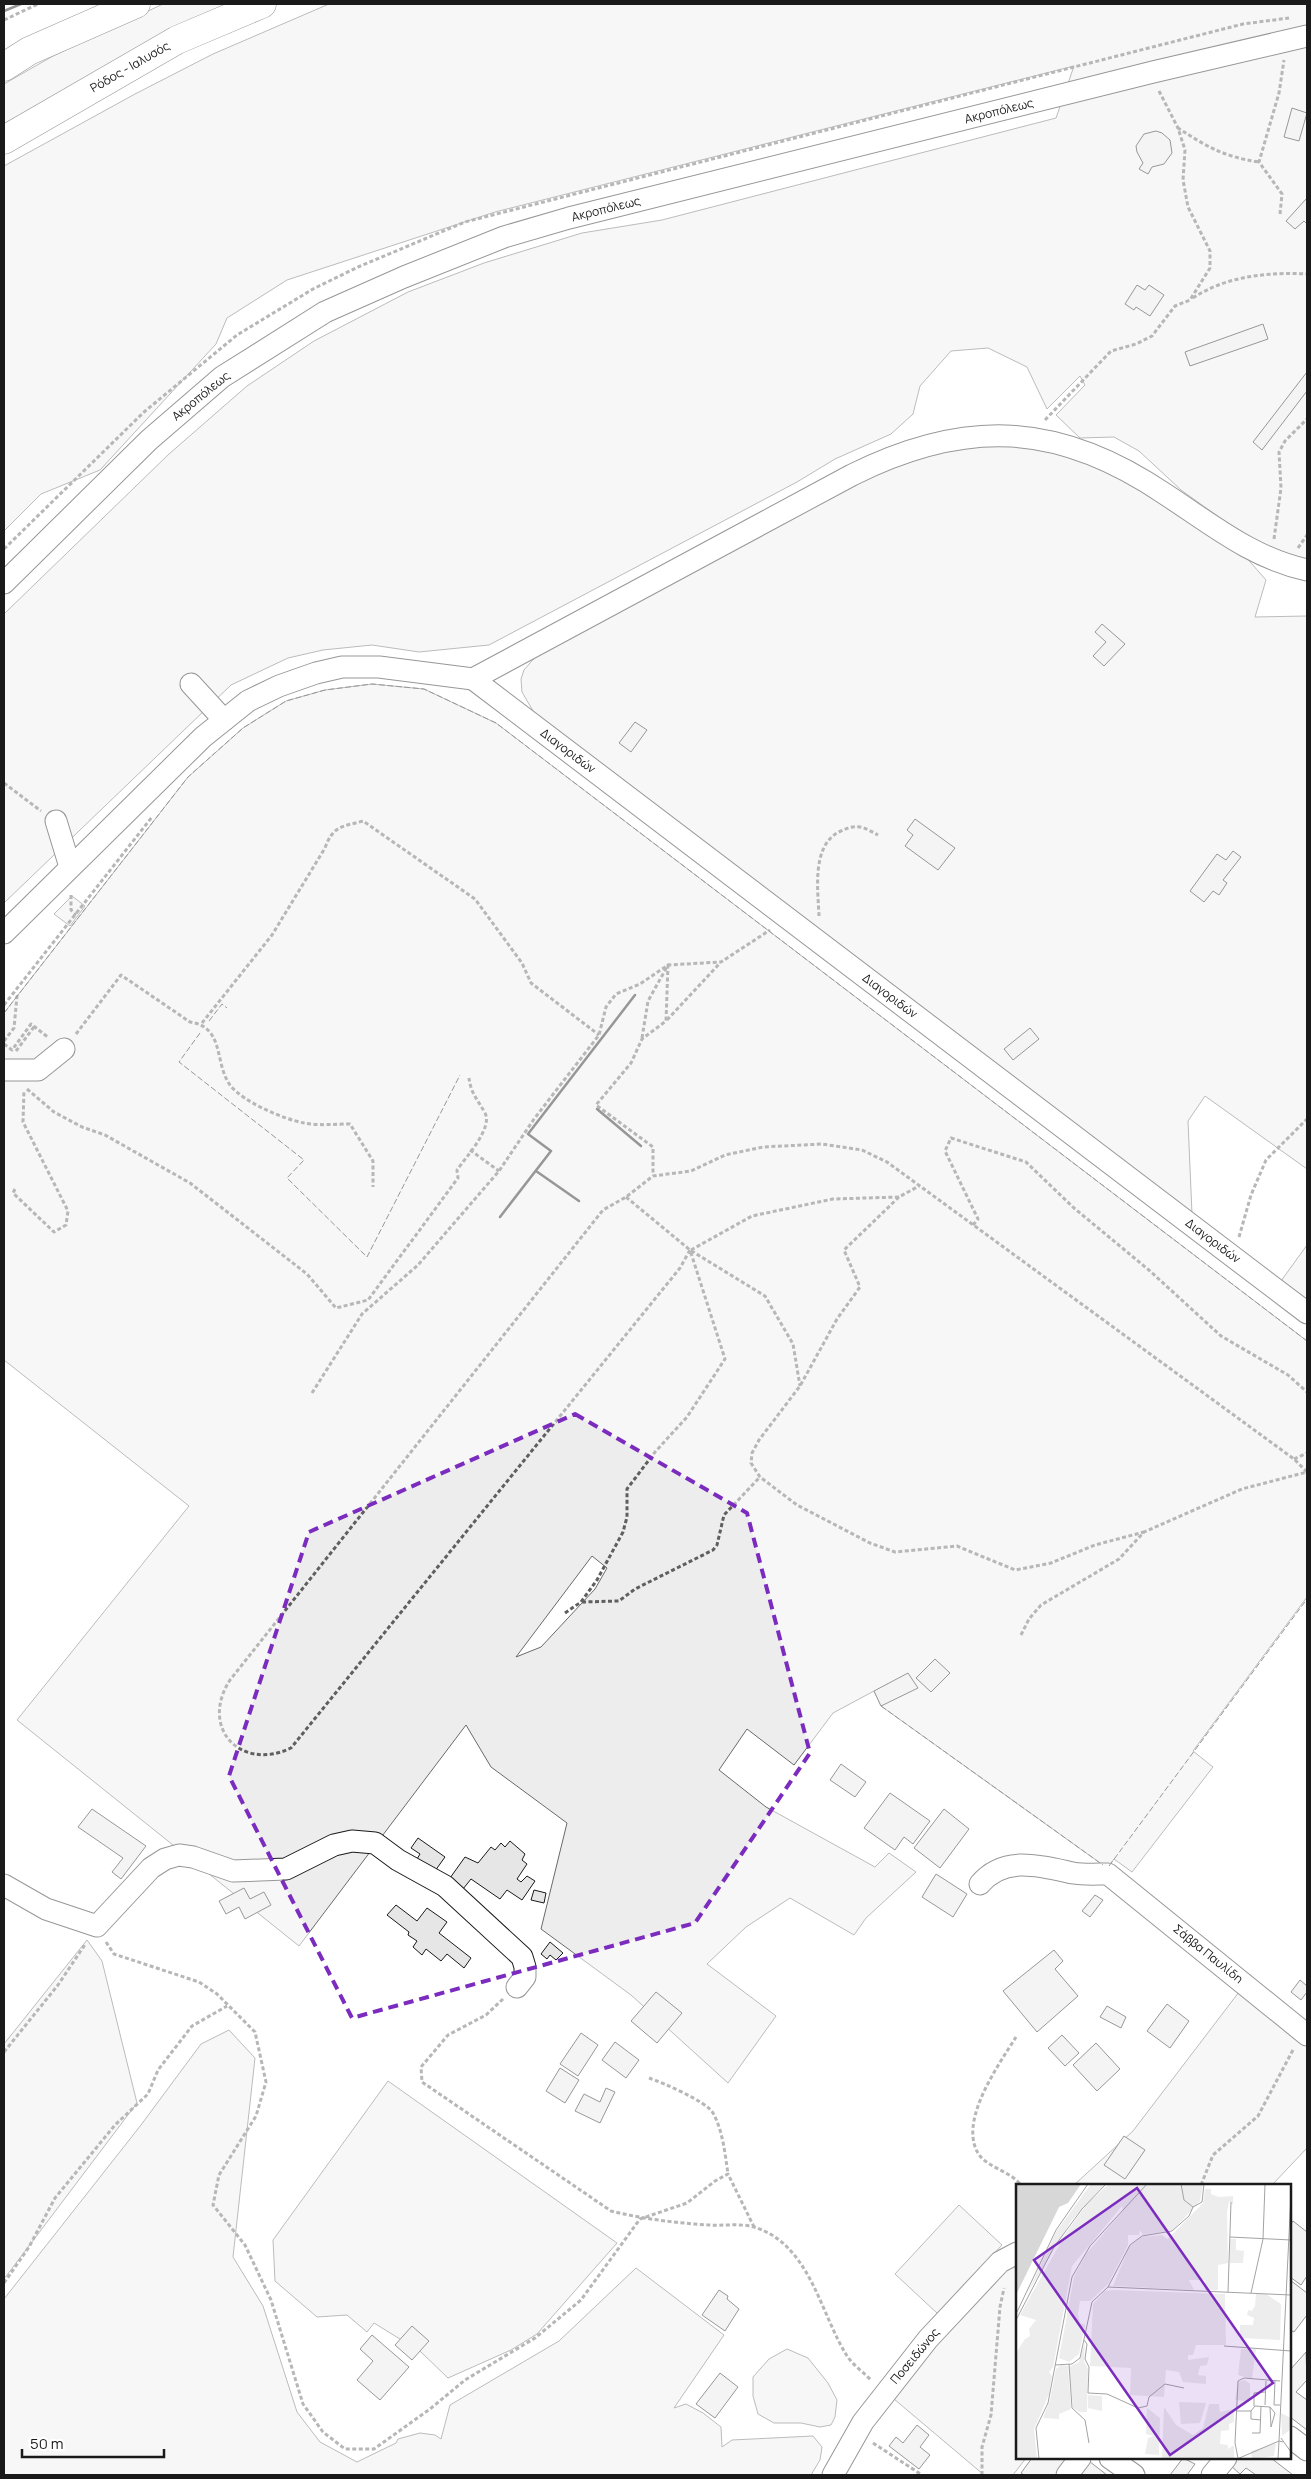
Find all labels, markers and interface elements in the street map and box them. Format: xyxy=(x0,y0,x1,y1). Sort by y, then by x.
street label: Ρόδος - Ιαλυσός xyxy=(87,37,173,96)
street label: Ακροπόλεως xyxy=(963,94,1035,127)
street label: Ακροπόλεως xyxy=(570,192,642,225)
street label: Ακροπόλεως xyxy=(168,367,234,424)
street label: Διαγοριδών xyxy=(537,724,599,777)
street label: Διαγοριδών xyxy=(859,969,921,1022)
street label: Διαγοριδών xyxy=(1182,1214,1244,1267)
street label: Σάββα Παυλίδη xyxy=(1170,1920,1247,1987)
inset map xyxy=(1016,2184,1291,2459)
street label: Ποσειδώνος xyxy=(886,2324,943,2387)
scale bar xyxy=(22,2426,165,2458)
text: 50 m xyxy=(30,2433,64,2454)

